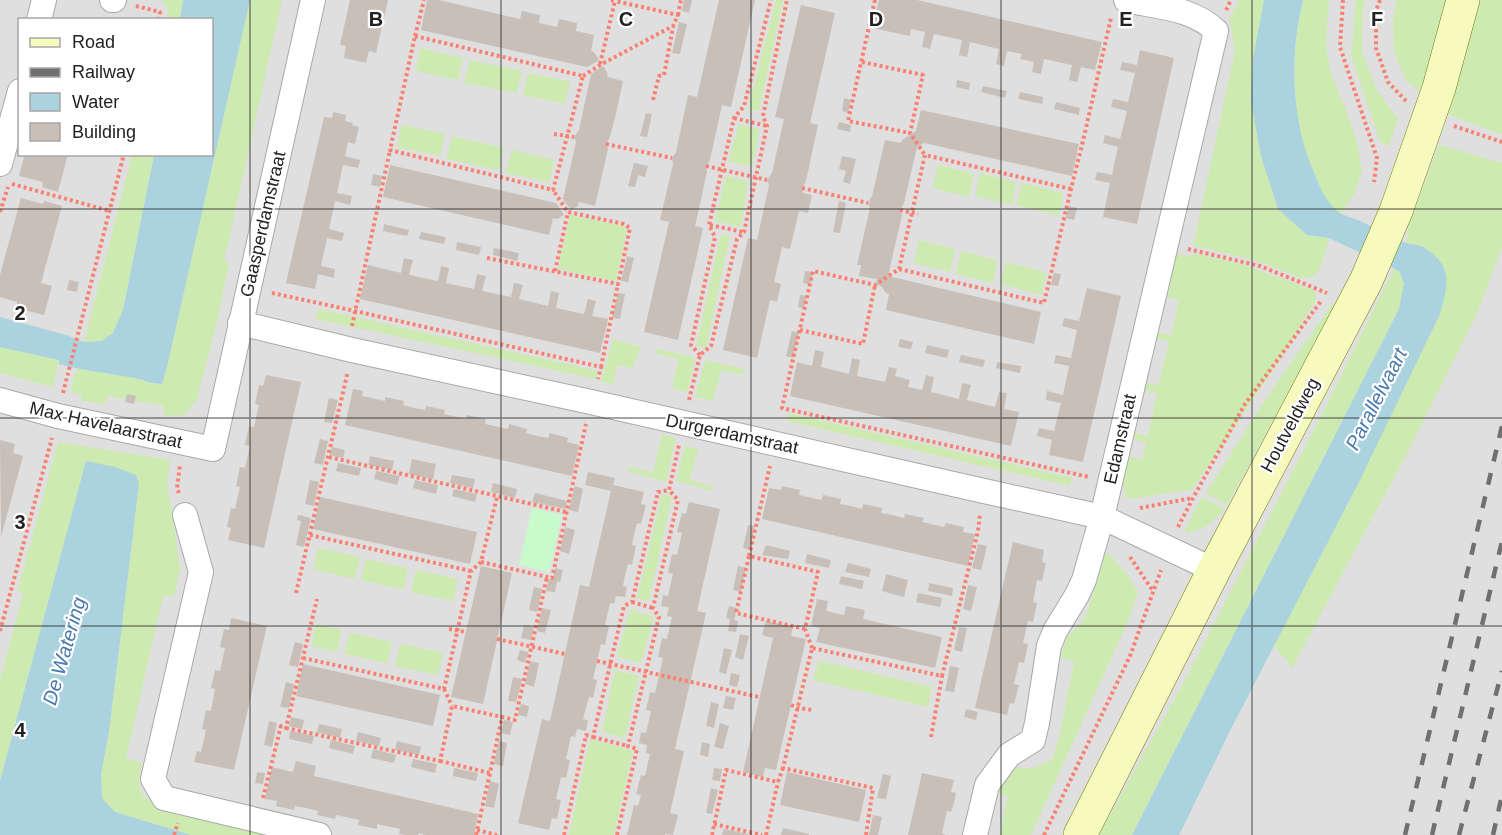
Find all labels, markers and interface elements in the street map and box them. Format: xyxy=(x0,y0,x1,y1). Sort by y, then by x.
text: B xyxy=(369,8,383,30)
text: C xyxy=(619,8,633,30)
text: D xyxy=(869,8,883,30)
text: E xyxy=(1119,8,1133,30)
text: F xyxy=(1371,8,1383,30)
legend xyxy=(18,18,213,156)
text: Road xyxy=(72,32,115,52)
text: Railway xyxy=(72,62,135,82)
text: Water xyxy=(72,92,119,112)
text: Building xyxy=(72,122,136,142)
street label: Gaasperdamstraat xyxy=(236,149,290,299)
text: 2 xyxy=(14,302,26,324)
water label: Parallelvaart xyxy=(1341,343,1412,454)
street label: Houtveldweg xyxy=(1257,374,1323,476)
street label: Edamstraat xyxy=(1100,392,1140,486)
street label: Max Havelaarstraat xyxy=(28,398,184,452)
street label: Durgerdamstraat xyxy=(664,410,800,458)
text: 3 xyxy=(14,511,26,533)
water label: De Watering xyxy=(38,595,90,707)
text: 4 xyxy=(14,719,26,741)

